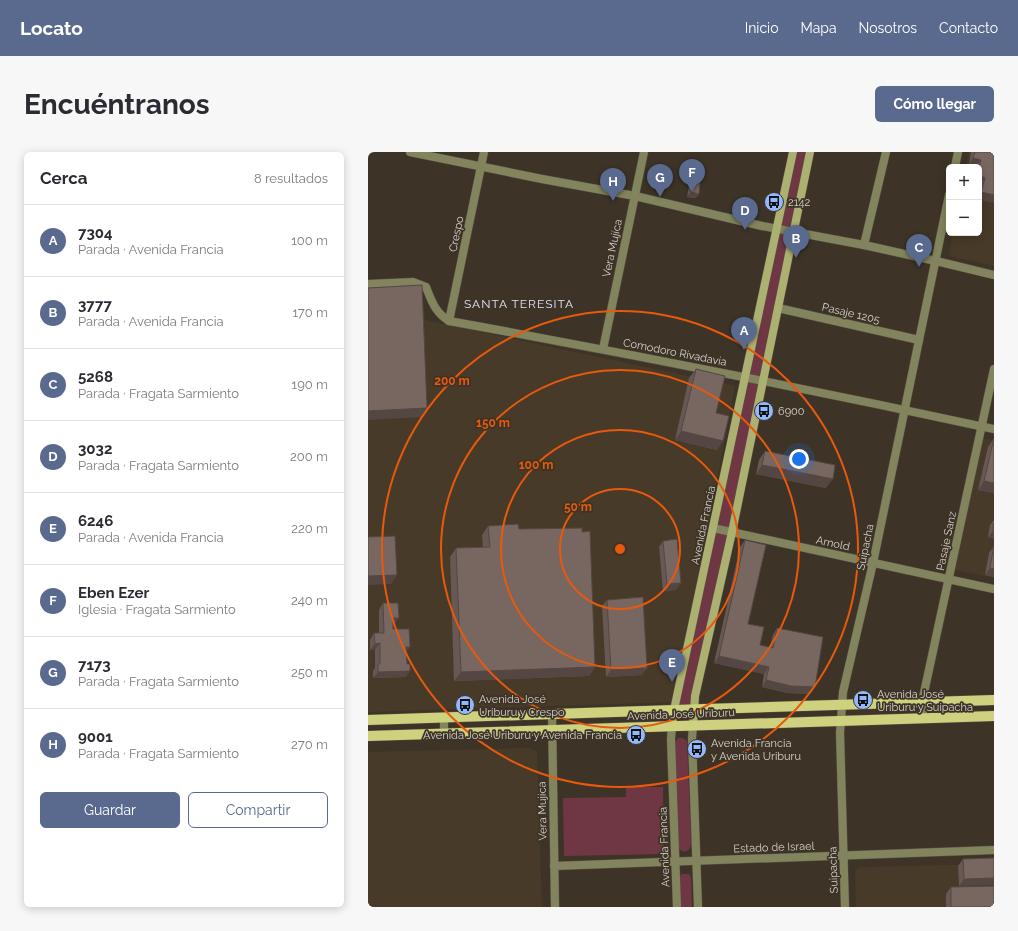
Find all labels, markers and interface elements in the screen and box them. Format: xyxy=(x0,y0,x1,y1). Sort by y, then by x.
text: Locato xyxy=(20,17,83,39)
text: Inicio xyxy=(745,20,778,36)
text: Mapa xyxy=(800,20,837,36)
text: Nosotros xyxy=(859,20,917,36)
text: Contacto xyxy=(939,20,998,36)
button: Cómo llegar xyxy=(875,86,994,122)
text: Encuéntranos xyxy=(24,88,210,121)
pin: F xyxy=(679,159,705,192)
pin: G xyxy=(647,164,673,197)
map controls xyxy=(946,164,982,236)
button: + xyxy=(946,164,982,200)
text: Cerca xyxy=(40,168,88,188)
pin: H xyxy=(600,168,626,201)
text: 8 resultados xyxy=(254,171,328,186)
bus stop icon: 2142 xyxy=(763,191,785,213)
place label: 2142 xyxy=(788,196,810,209)
pin: D xyxy=(732,197,758,230)
button: − xyxy=(946,200,982,236)
street label: Crespo xyxy=(446,215,467,253)
street label: Vera Mujíca xyxy=(600,218,625,278)
text: 7304 xyxy=(78,224,113,242)
pin: B xyxy=(783,225,809,258)
text: A xyxy=(49,233,57,248)
text: 100 m xyxy=(291,233,328,248)
pin: C xyxy=(906,234,932,267)
text: Parada · Avenida Francia xyxy=(78,242,224,257)
text: 3777 xyxy=(78,296,112,314)
district label: SANTA TERESITA xyxy=(464,297,574,311)
street label: Pasaje 1205 xyxy=(821,301,881,326)
text: B xyxy=(49,305,57,320)
text: 170 m xyxy=(292,305,328,320)
text: Parada · Avenida Francia xyxy=(78,314,224,329)
pin: A xyxy=(731,317,757,350)
street label: Comodoro Rivadavia xyxy=(622,336,728,369)
text: 5268 xyxy=(78,368,113,386)
text: 200 m xyxy=(434,374,470,388)
text: C xyxy=(49,377,57,392)
text: 190 m xyxy=(292,377,328,392)
text: Parada · Fragata Sarmiento xyxy=(78,386,239,401)
bus stop icon: 6900 xyxy=(753,400,775,422)
place label: 6900 xyxy=(778,405,805,418)
text: 150 m xyxy=(476,416,510,430)
text: 3032 xyxy=(78,440,112,458)
text: D xyxy=(48,449,58,464)
text: 200 m xyxy=(290,449,328,464)
your location xyxy=(789,449,809,469)
text: Parada · Fragata Sarmiento xyxy=(78,458,239,473)
text: 100 m xyxy=(519,458,553,472)
street label: Avenida Francia xyxy=(689,484,718,566)
text: 50 m xyxy=(564,500,592,514)
street label: Pasaje Sanz xyxy=(934,510,959,572)
text: 6246 xyxy=(78,512,113,530)
text: E xyxy=(49,521,57,536)
text: 220 m xyxy=(291,521,328,536)
street label: Suipacha xyxy=(854,523,877,571)
text: Parada · Avenida Francia xyxy=(78,530,224,545)
street label: Arnold xyxy=(815,534,851,553)
centre of rings xyxy=(613,542,627,556)
text: Eben Ezer xyxy=(78,584,149,602)
text: F xyxy=(49,593,57,608)
text: 240 m xyxy=(291,593,328,608)
text: Iglesia · Fragata Sarmiento xyxy=(78,602,236,617)
pin: E xyxy=(659,649,685,682)
text: 7173 xyxy=(78,656,111,674)
text: G xyxy=(48,665,58,680)
text: 250 m xyxy=(291,665,328,680)
text: Parada · Fragata Sarmiento xyxy=(78,674,239,689)
place label: Avenida José Uriburu y Suipacha xyxy=(877,688,973,714)
bus stop icon: Avenida José Uriburu y Suipacha xyxy=(852,689,874,711)
place label: Avenida José Uriburu y Crespo xyxy=(479,693,565,719)
bus stop icon: Avenida José Uriburu y Crespo xyxy=(454,694,476,716)
street label: Avenida José Uriburu xyxy=(627,706,735,723)
bus stop icon: Avenida José Uriburu y Avenida Francia xyxy=(625,724,647,746)
text: 9001 xyxy=(78,728,113,746)
place label: Avenida José Uriburu y Avenida Francia xyxy=(423,729,622,742)
text: H xyxy=(48,737,58,752)
text: 270 m xyxy=(291,737,328,752)
place label: Avenida Francia y Avenida Uriburu xyxy=(711,737,801,763)
bus stop icon: Avenida Francia y Avenida Uriburu xyxy=(686,738,708,760)
text: Parada · Fragata Sarmiento xyxy=(78,746,239,761)
street label: Vera Mujíca xyxy=(535,781,550,841)
button: Guardar xyxy=(40,792,180,828)
button: Compartir xyxy=(188,792,328,828)
street label: Avenida Francia xyxy=(657,807,672,887)
street label: Estado de Israel xyxy=(733,840,815,855)
street label: Suipacha xyxy=(826,846,841,894)

